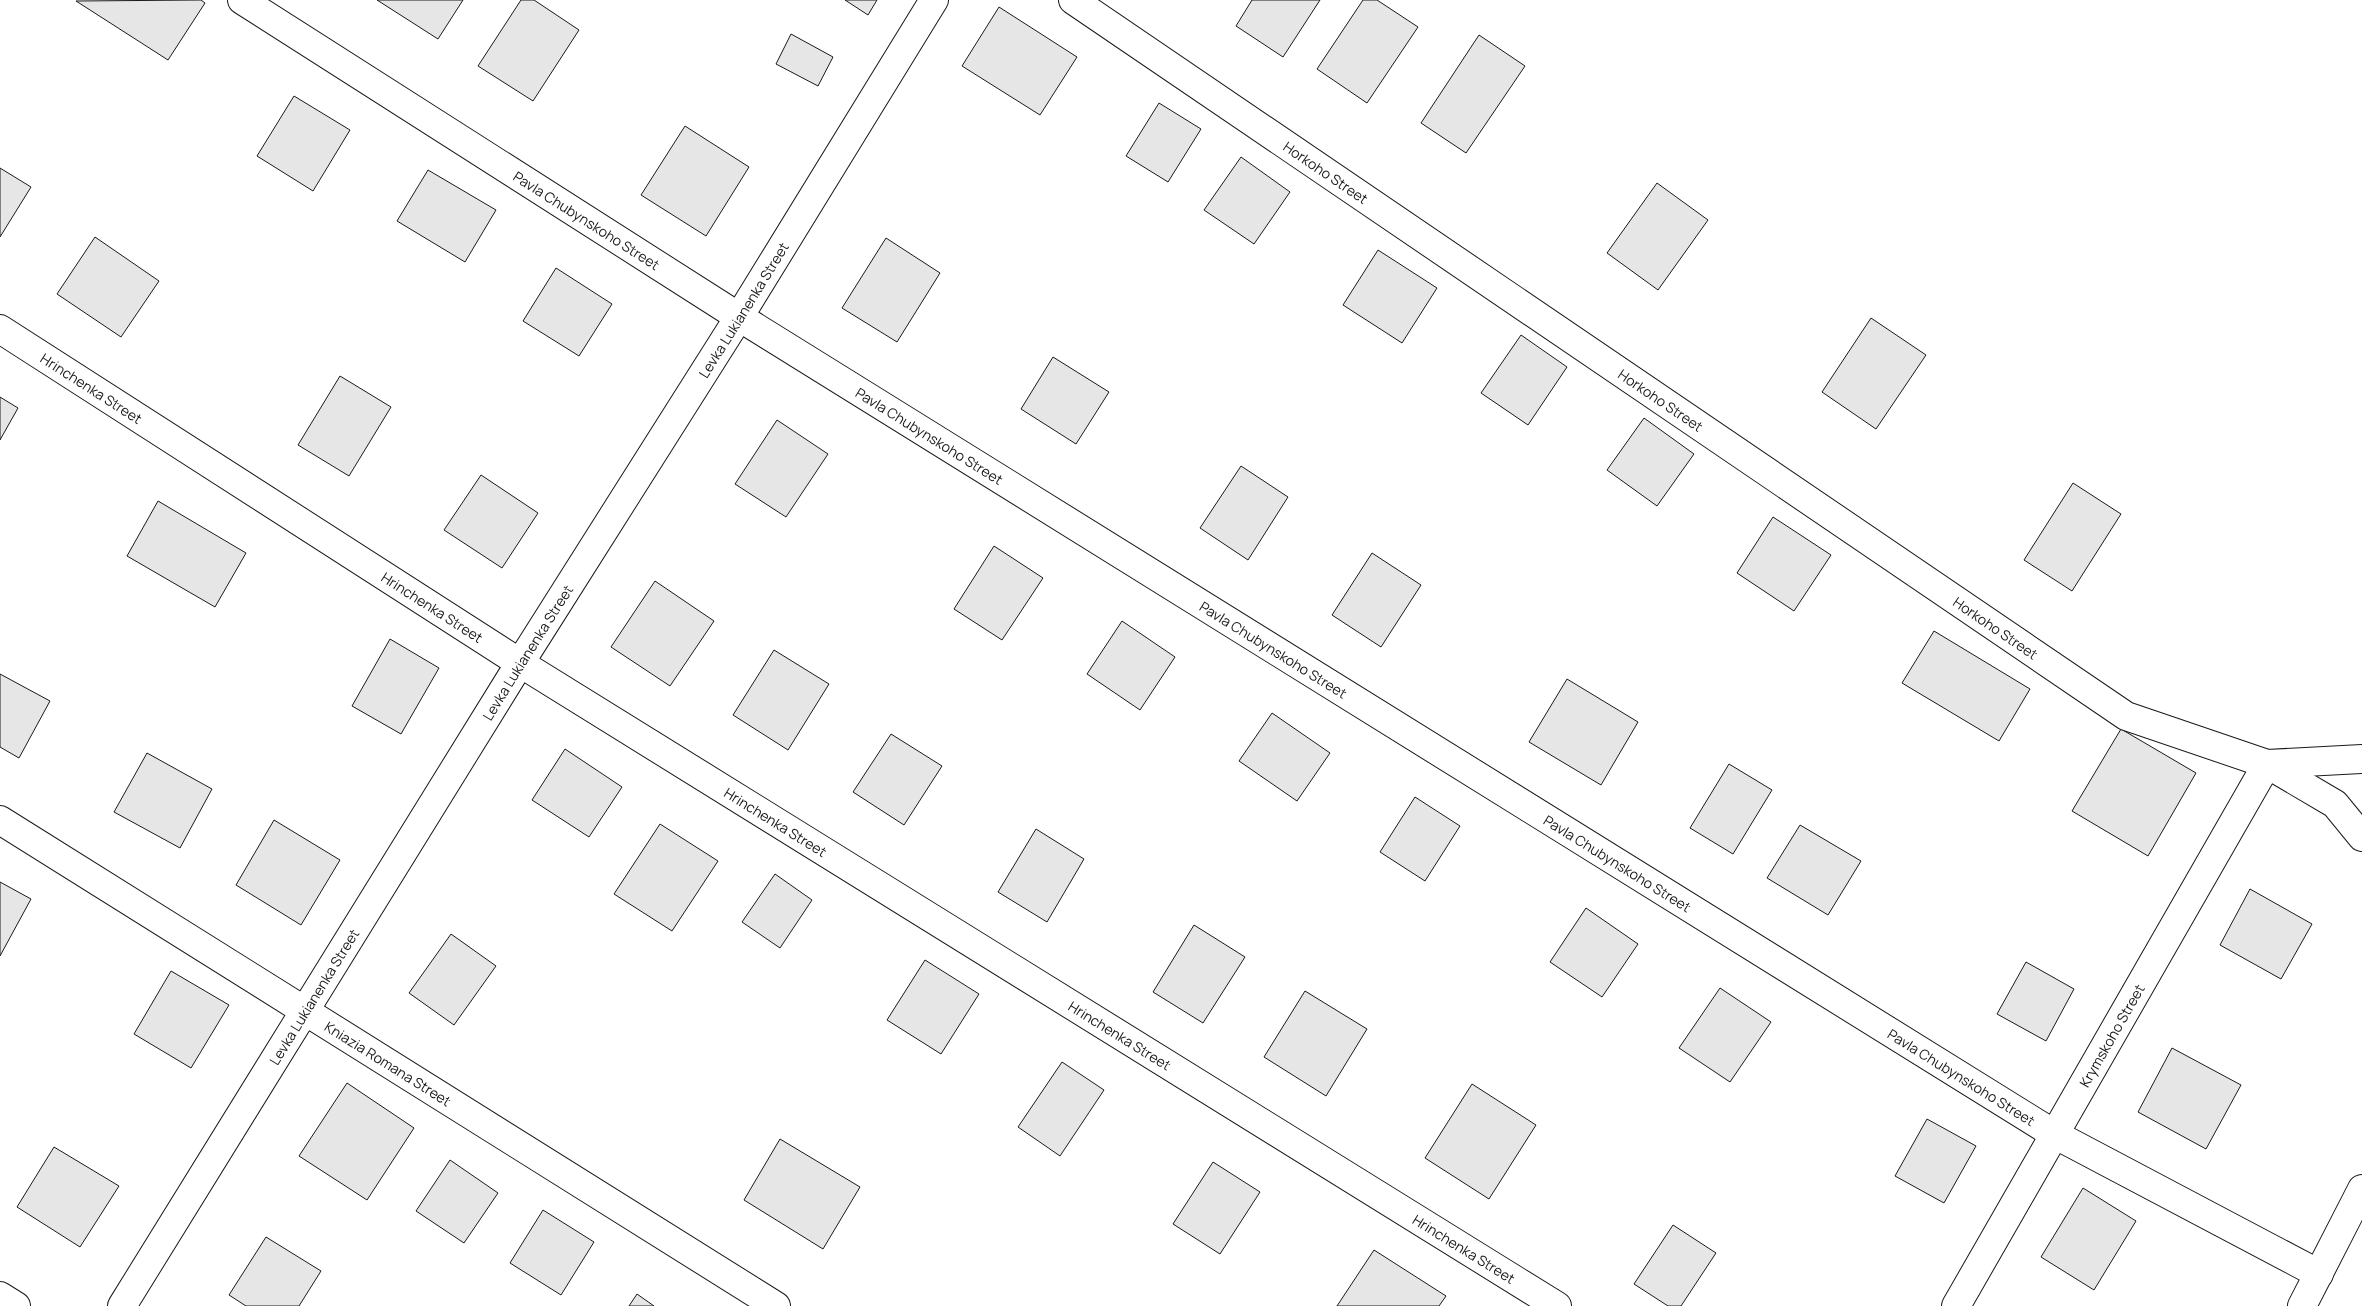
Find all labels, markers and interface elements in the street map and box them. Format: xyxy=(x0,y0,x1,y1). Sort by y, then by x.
street label: Horkoho Street xyxy=(1280,136,1372,208)
street label: Pavla Chubynskoho Street xyxy=(510,166,664,274)
street label: Levka Lukianenka Street xyxy=(694,238,793,381)
street label: Hrinchenka Street xyxy=(37,348,147,428)
street label: Horkoho Street xyxy=(1615,364,1707,436)
street label: Pavla Chubynskoho Street xyxy=(852,383,1007,489)
street label: Hrinchenka Street xyxy=(378,567,487,647)
street label: Levka Lukianenka Street xyxy=(477,581,577,724)
street label: Horkoho Street xyxy=(1950,592,2042,663)
street label: Pavla Chubynskoho Street xyxy=(1196,596,1351,702)
street label: Hrinchenka Street xyxy=(721,783,831,861)
street label: Pavla Chubynskoho Street xyxy=(1541,810,1695,916)
street label: Levka Lukianenka Street xyxy=(264,925,363,1068)
street label: Krymskoho Street xyxy=(2074,980,2148,1090)
street label: Hrinchenka Street xyxy=(1065,996,1175,1074)
street label: Kniazia Romana Street xyxy=(321,1016,455,1110)
street label: Pavla Chubynskoho Street xyxy=(1885,1024,2039,1130)
street label: Hrinchenka Street xyxy=(1409,1209,1519,1288)

